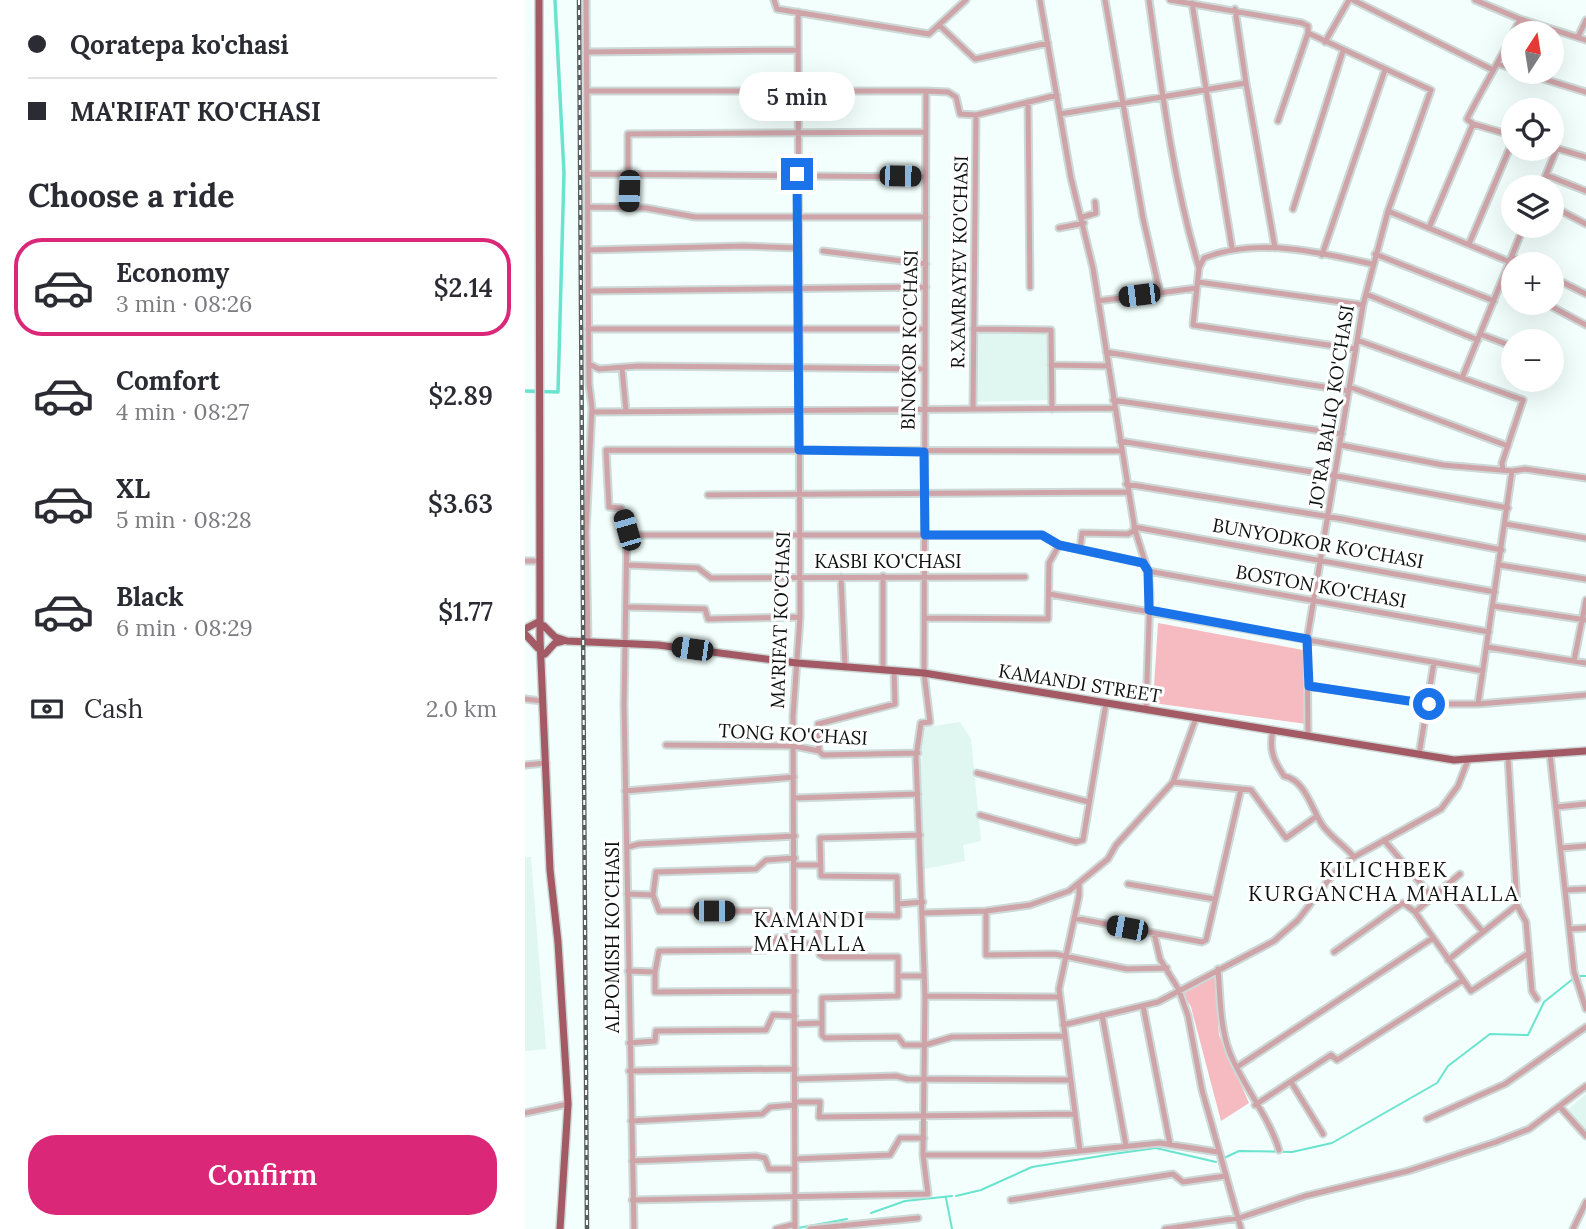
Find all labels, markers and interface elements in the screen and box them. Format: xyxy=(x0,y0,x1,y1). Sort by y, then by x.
north arrow xyxy=(1501,21,1565,84)
map controls xyxy=(1501,21,1564,392)
text: Qoratepa ko'chasi xyxy=(70,28,289,61)
callout: 5 min xyxy=(739,72,855,122)
text: 5 min xyxy=(766,82,828,111)
text: MA'RIFAT KO'CHASI xyxy=(70,95,321,128)
button: locate xyxy=(1501,98,1564,161)
street label: R.XAMRAYEV KO'CHASI xyxy=(945,155,973,369)
route end xyxy=(781,158,813,190)
car xyxy=(879,165,922,187)
car xyxy=(618,170,641,212)
text: Choose a ride xyxy=(28,175,235,216)
button: layers xyxy=(1501,175,1564,238)
street label: BINOKOR KO'CHASI xyxy=(895,250,923,430)
button: + xyxy=(1501,252,1564,315)
icon: car xyxy=(32,256,95,319)
text: Economy xyxy=(116,256,229,289)
text: $2.14 xyxy=(434,271,493,304)
car xyxy=(1117,282,1162,308)
text: 3 min · 08:26 xyxy=(116,289,252,318)
street label: JO'RA BALIQ KO'CHASI xyxy=(1303,303,1359,510)
button: − xyxy=(1501,329,1564,392)
icon: car xyxy=(32,364,95,427)
text: Comfort xyxy=(116,364,220,397)
text: $2.89 xyxy=(428,379,493,412)
text: 4 min · 08:27 xyxy=(116,397,249,426)
icon: car xyxy=(32,472,95,535)
text: XL xyxy=(116,472,150,505)
text: $3.63 xyxy=(428,487,493,520)
text: 5 min · 08:28 xyxy=(116,505,252,534)
car xyxy=(612,507,643,553)
street label: BUNYODKOR KO'CHASI xyxy=(1211,513,1425,573)
street label: MA'RIFAT KO'CHASI xyxy=(765,531,795,709)
street label: KASBI KO'CHASI xyxy=(814,549,962,573)
street label: BOSTON KO'CHASI xyxy=(1234,559,1408,613)
icon: car xyxy=(32,580,95,643)
text: Black xyxy=(116,580,184,613)
text: $1.77 xyxy=(438,595,493,628)
text: 6 min · 08:29 xyxy=(116,613,253,642)
car xyxy=(670,636,715,662)
street label: KAMANDI STREET xyxy=(997,658,1163,708)
route start xyxy=(1413,688,1445,720)
icon: cash xyxy=(28,690,66,728)
text: Cash xyxy=(84,692,143,725)
text: 2.0 km xyxy=(426,694,497,723)
street label: TONG KO'CHASI xyxy=(718,718,868,750)
street label: ALPOMISH KO'CHASI xyxy=(600,841,624,1034)
district label: KILICHBEK KURGANCHA MAHALLA xyxy=(1248,856,1520,907)
car xyxy=(694,901,736,922)
district label: KAMANDI MAHALLA xyxy=(753,906,867,957)
car xyxy=(1105,914,1150,942)
button: Confirm xyxy=(28,1135,497,1215)

